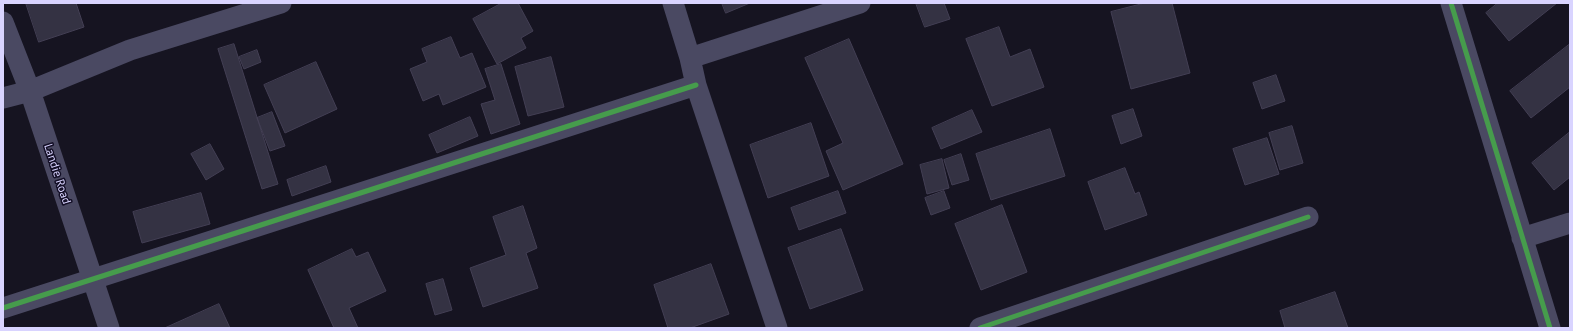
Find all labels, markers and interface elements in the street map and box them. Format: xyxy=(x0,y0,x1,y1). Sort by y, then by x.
street label: Landie Road xyxy=(40,142,74,206)

